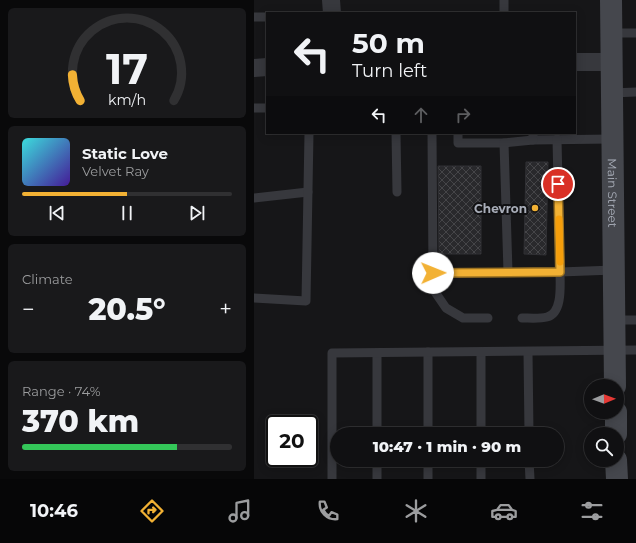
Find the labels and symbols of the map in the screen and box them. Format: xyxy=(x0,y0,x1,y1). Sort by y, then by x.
street label: Main Street xyxy=(605,158,621,228)
pin xyxy=(541,167,575,201)
place label: Chevron xyxy=(474,201,527,216)
marker: Chevron xyxy=(530,203,540,213)
position arrow xyxy=(412,252,454,294)
north arrow xyxy=(584,379,624,419)
speed limit sign: 20 xyxy=(266,415,318,467)

